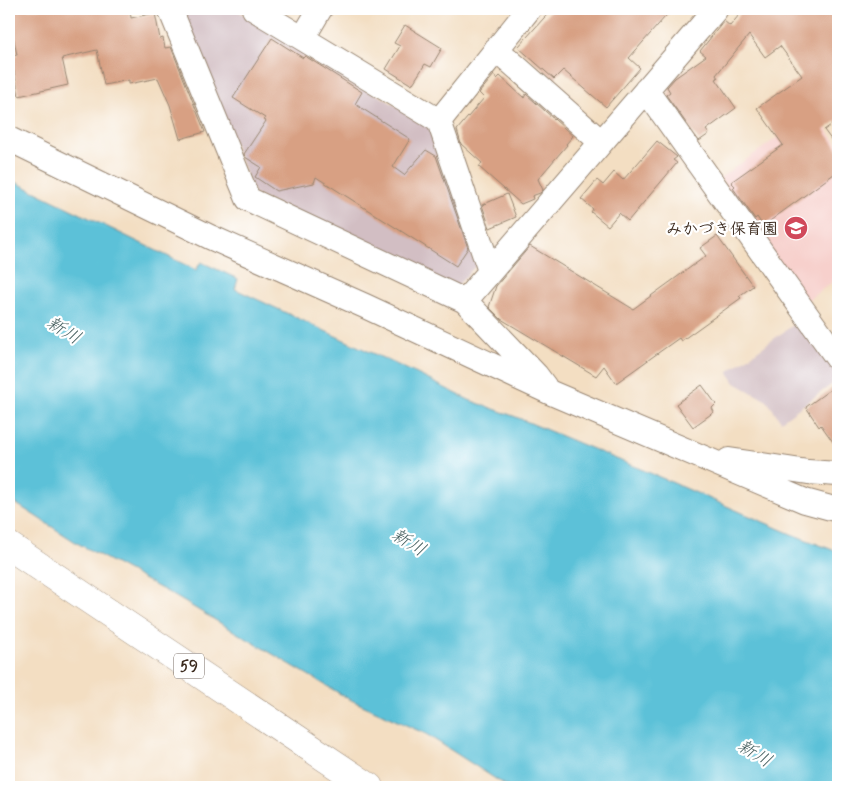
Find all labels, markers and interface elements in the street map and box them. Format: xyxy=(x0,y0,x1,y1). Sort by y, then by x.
school or university icon: みかづき保育園 xyxy=(783,215,809,241)
place label: みかづき保育園 xyxy=(666,219,778,240)
water label: 新川 xyxy=(42,311,85,350)
water label: 新川 xyxy=(387,523,430,562)
road number: 59 xyxy=(174,654,204,678)
water label: 新川 xyxy=(733,734,776,773)

